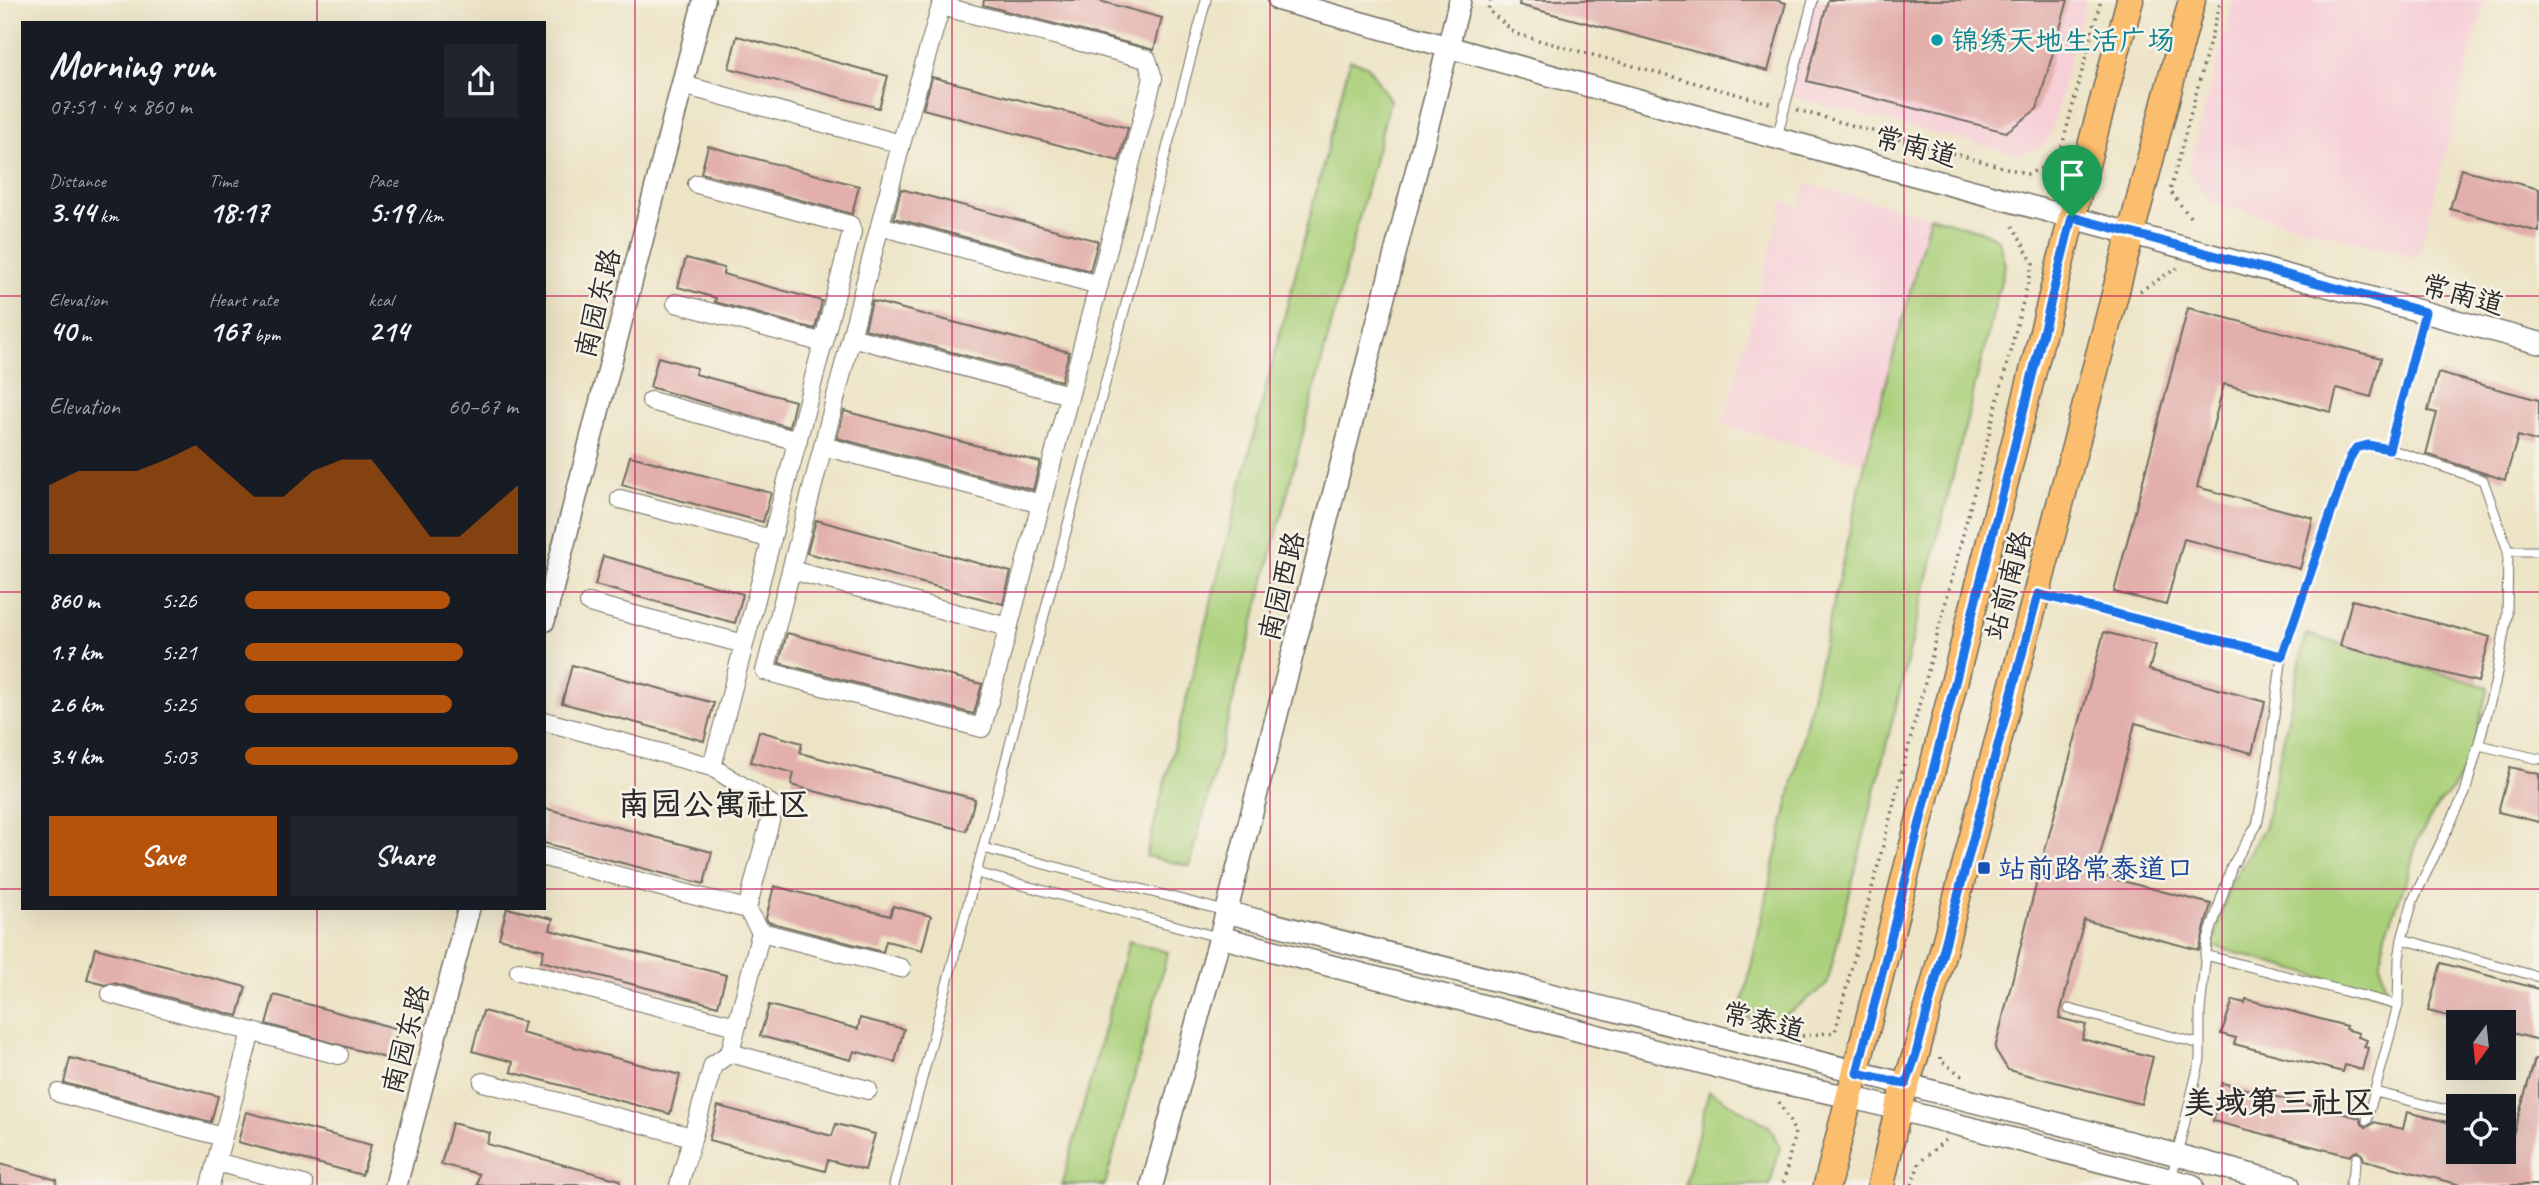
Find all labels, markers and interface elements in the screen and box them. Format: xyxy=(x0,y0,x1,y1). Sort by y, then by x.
place label: 锦绣天地生活广场 xyxy=(1951,23,2175,58)
marker: 锦绣天地生活广场 xyxy=(1929,32,1945,48)
text: Morning run xyxy=(49,42,215,89)
button: share xyxy=(444,44,518,118)
text: 07:51 · 4 × 860 m xyxy=(49,92,192,121)
street label: 常南道 xyxy=(1871,119,1961,174)
pin xyxy=(2042,145,2102,217)
icon: arrive xyxy=(2053,156,2091,194)
text: Distance xyxy=(49,169,106,193)
text: Time xyxy=(209,169,238,193)
text: Pace xyxy=(368,169,398,193)
text: 3.44 xyxy=(49,193,95,231)
text: 18:17 xyxy=(209,193,268,231)
text: 5:19 xyxy=(368,193,414,231)
text: km xyxy=(95,204,119,228)
text: /km xyxy=(414,204,443,228)
street label: 南园东路 xyxy=(567,245,628,362)
street label: 常南道 xyxy=(2418,267,2508,322)
text: Elevation xyxy=(49,288,107,312)
text: Heart rate xyxy=(209,288,278,312)
text: kcal xyxy=(368,288,393,312)
text: 40 xyxy=(49,312,76,350)
text: 167 xyxy=(209,312,250,350)
text: 214 xyxy=(368,312,409,350)
text: m xyxy=(76,323,91,347)
text: bpm xyxy=(250,323,280,347)
text: Elevation xyxy=(49,392,120,421)
text: 60–67 m xyxy=(448,392,518,421)
street label: 站前南路 xyxy=(1976,527,2039,644)
street label: 南园西路 xyxy=(1251,528,1312,645)
text: 860 m xyxy=(49,586,99,615)
text: 5:26 xyxy=(161,586,197,615)
text: 1.7 km xyxy=(49,638,102,667)
text: 5:21 xyxy=(161,638,197,667)
text: 2.6 km xyxy=(49,690,103,719)
text: 5:25 xyxy=(161,690,197,719)
text: 3.4 km xyxy=(49,742,103,771)
text: 5:03 xyxy=(161,742,197,771)
district label: 南园公寓社区 xyxy=(618,784,810,825)
button: Save xyxy=(49,816,277,896)
button: Share xyxy=(291,816,518,896)
place label: 站前路常泰道口 xyxy=(1998,851,2194,886)
marker: 站前路常泰道口 xyxy=(1976,860,1992,876)
street label: 南园东路 xyxy=(374,981,437,1098)
street label: 常泰道 xyxy=(1719,994,1809,1049)
north arrow xyxy=(2446,1010,2516,1080)
map controls xyxy=(2446,1010,2516,1164)
district label: 美域第三社区 xyxy=(2183,1082,2375,1123)
button: locate xyxy=(2446,1094,2516,1164)

